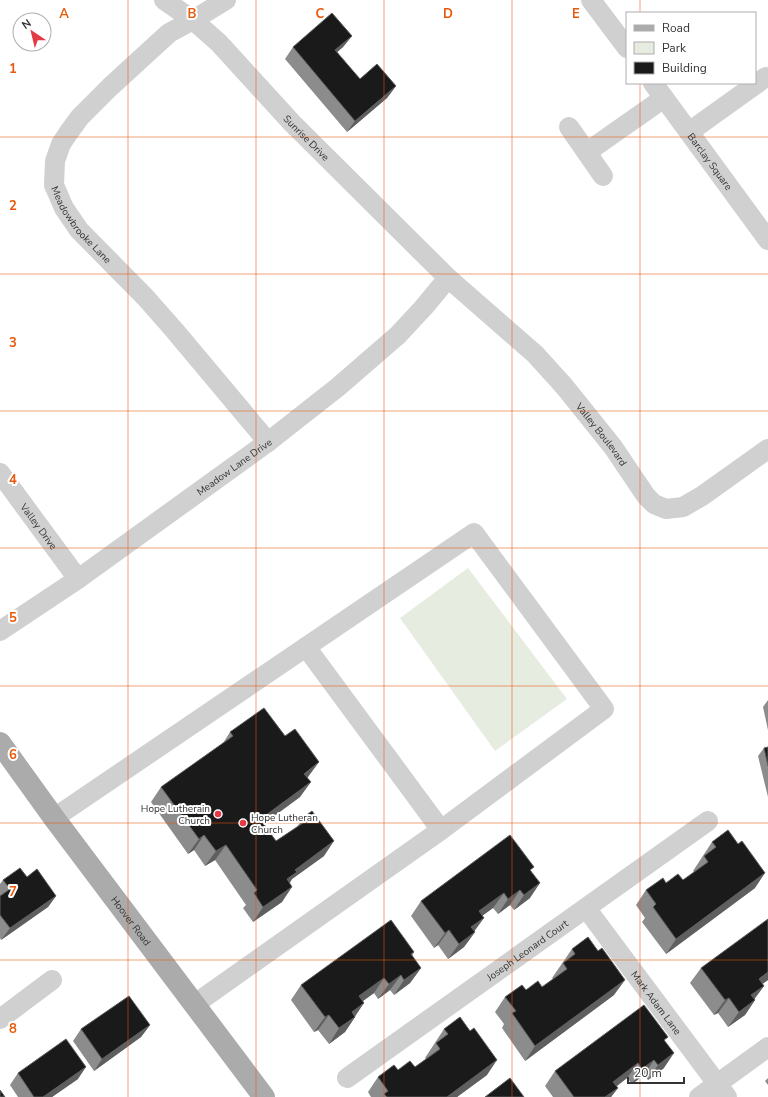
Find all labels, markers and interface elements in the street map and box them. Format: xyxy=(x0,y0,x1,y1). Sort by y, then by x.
text: A xyxy=(59,5,69,23)
text: B xyxy=(188,5,197,23)
text: C xyxy=(316,5,325,23)
text: D xyxy=(443,5,453,23)
text: E xyxy=(572,5,580,23)
north arrow xyxy=(12,12,52,52)
legend xyxy=(626,12,756,84)
text: N xyxy=(19,16,34,33)
text: Road xyxy=(662,20,690,36)
text: Park xyxy=(662,40,687,56)
text: 1 xyxy=(9,60,17,78)
text: Building xyxy=(662,60,707,76)
street label: Sunrise Drive xyxy=(280,112,332,164)
street label: Barclay Square xyxy=(684,130,735,193)
street label: Meadowbrooke Lane xyxy=(47,184,114,267)
text: 2 xyxy=(9,197,17,215)
text: 3 xyxy=(9,334,17,352)
street label: Valley Boulevard xyxy=(572,399,630,469)
street label: Meadow Lane Drive xyxy=(194,436,275,499)
text: 4 xyxy=(9,471,17,489)
street label: Valley Drive xyxy=(16,500,60,553)
text: 5 xyxy=(9,609,17,627)
text: 6 xyxy=(9,746,17,764)
place label: Hope Lutherain Church xyxy=(141,802,210,828)
marker: Hope Lutherain Church xyxy=(213,809,223,819)
place label: Hope Lutheran Church xyxy=(251,811,318,837)
marker: Hope Lutheran Church xyxy=(238,818,248,828)
text: 7 xyxy=(9,883,17,901)
street label: Hoover Road xyxy=(107,894,154,949)
street label: Joseph Leonard Court xyxy=(483,916,572,985)
street label: Mark Adam Lane xyxy=(627,968,684,1038)
text: 8 xyxy=(9,1020,17,1038)
scale bar xyxy=(628,1059,684,1085)
text: 20 m xyxy=(634,1065,662,1081)

